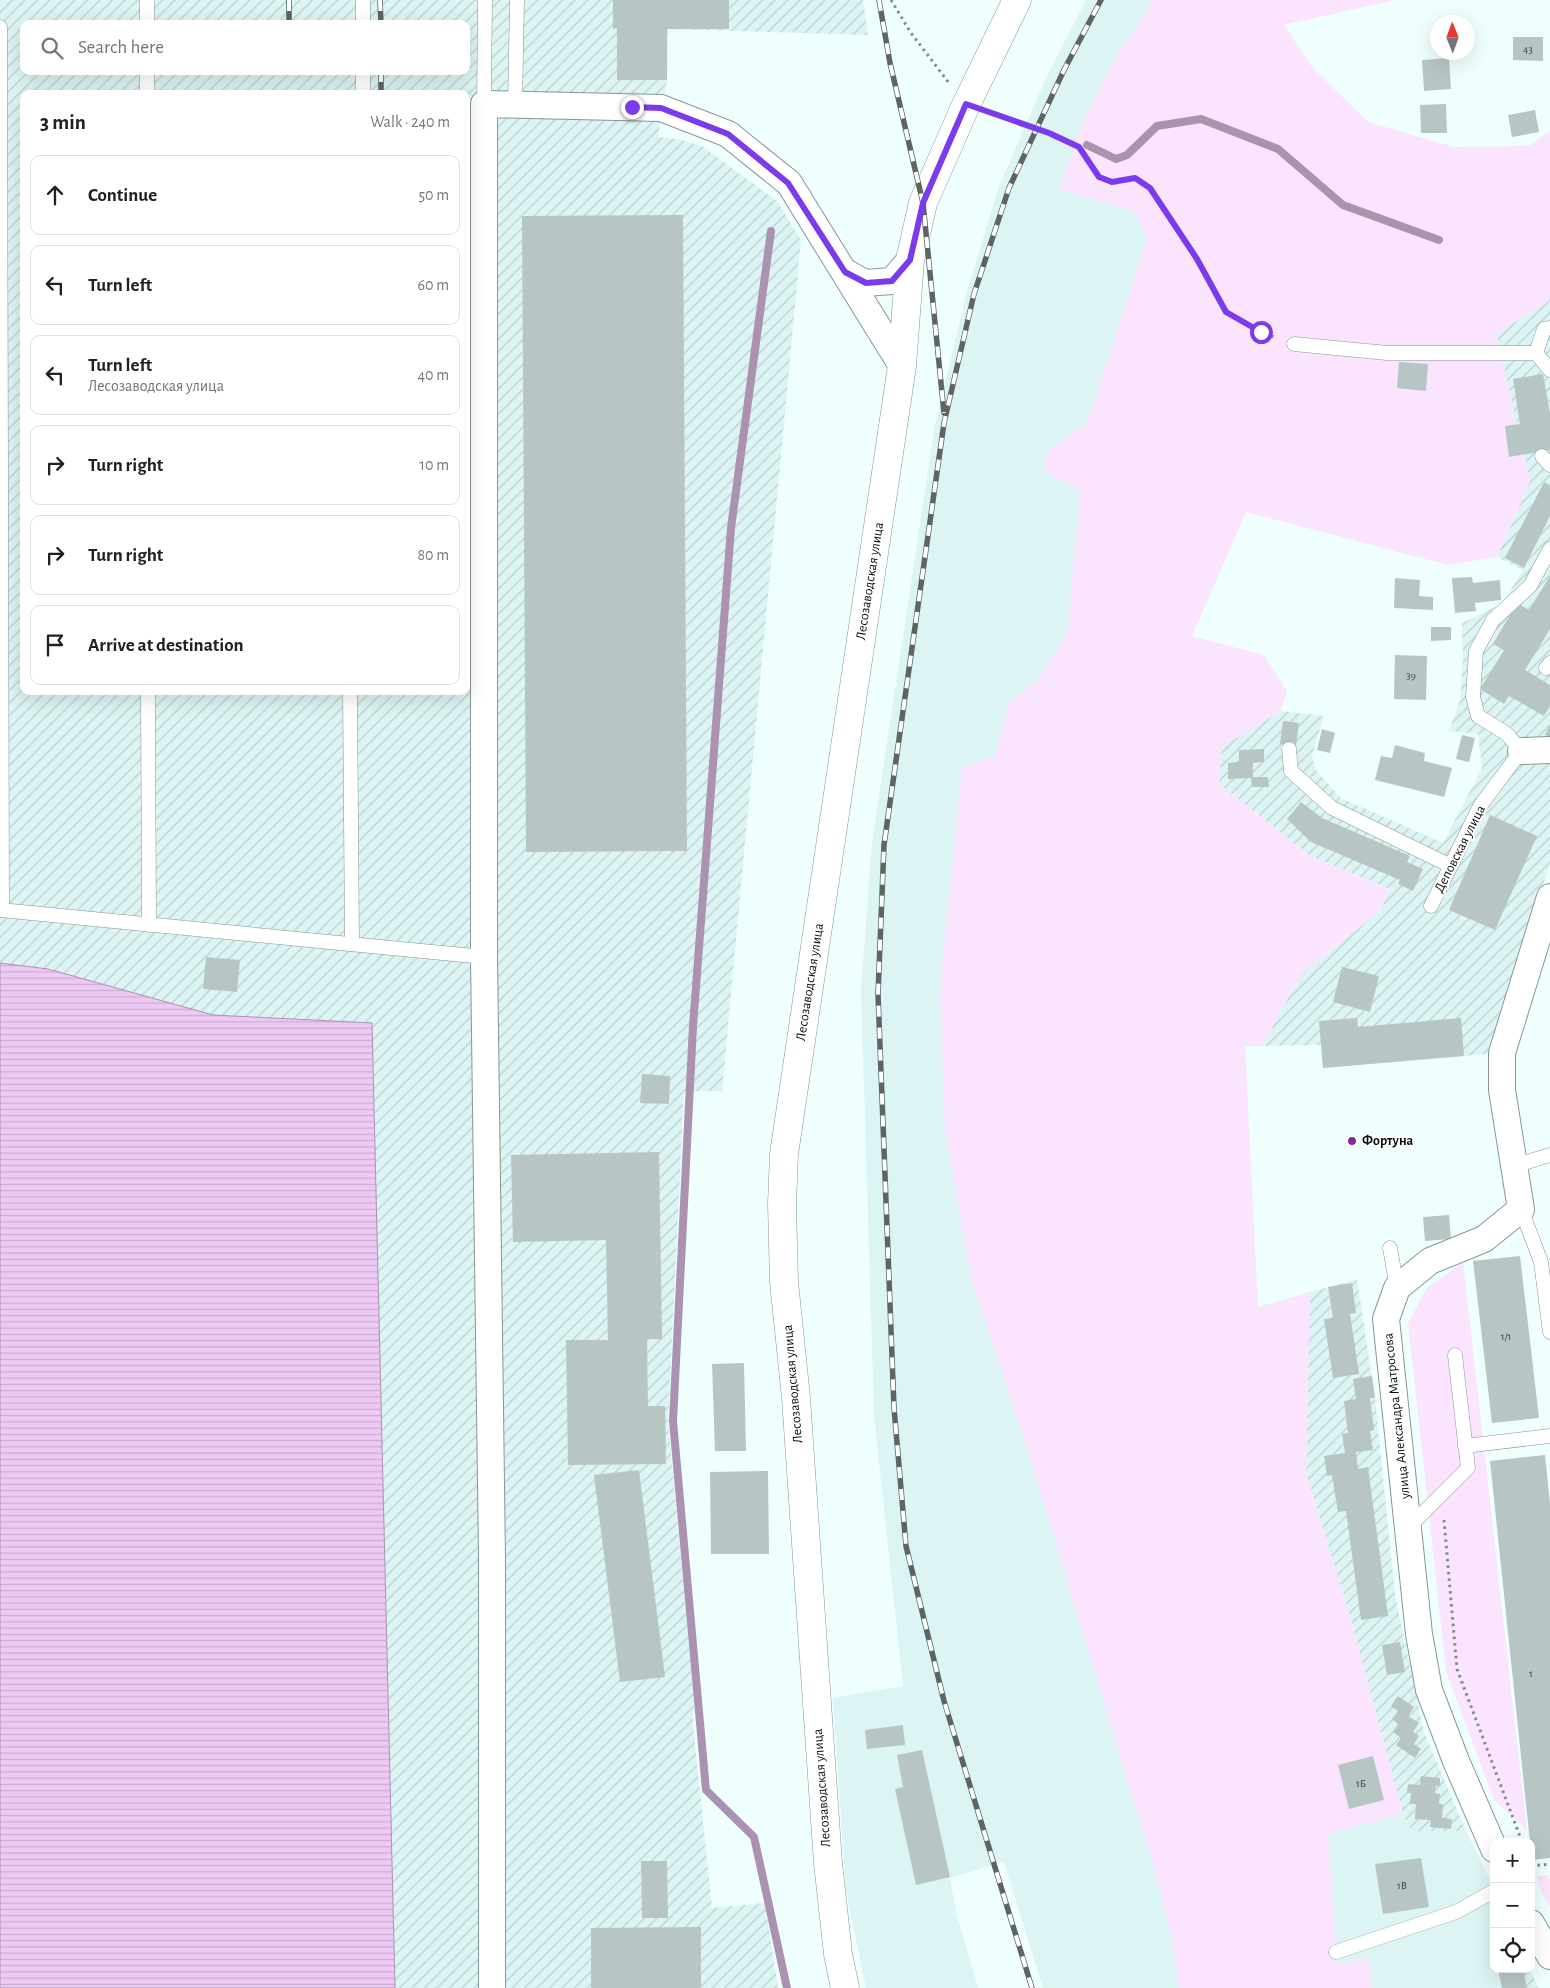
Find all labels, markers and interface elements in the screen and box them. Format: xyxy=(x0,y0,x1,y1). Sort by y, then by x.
north arrow xyxy=(1430,15,1475,60)
search box xyxy=(20,20,470,75)
icon: search xyxy=(38,34,66,62)
text: Search here xyxy=(78,38,164,57)
house number: 43 xyxy=(1523,44,1533,55)
route end xyxy=(621,96,644,119)
text: 3 min xyxy=(40,112,86,133)
text: Walk · 240 m xyxy=(370,114,450,130)
icon: ahead xyxy=(41,181,69,209)
text: Continue xyxy=(88,186,157,205)
text: 50 m xyxy=(418,187,449,203)
icon: left xyxy=(41,271,69,299)
text: Turn left xyxy=(88,276,152,295)
text: 60 m xyxy=(418,277,449,293)
route start xyxy=(1250,321,1273,344)
text: Turn left xyxy=(88,356,152,375)
icon: left xyxy=(41,361,69,389)
text: 40 m xyxy=(417,367,449,383)
text: Лесозаводская улица xyxy=(88,378,224,394)
icon: right xyxy=(41,451,69,479)
text: Turn right xyxy=(88,456,163,475)
text: 10 m xyxy=(420,457,449,473)
street label: Лесозаводская улица xyxy=(854,521,886,641)
icon: right xyxy=(41,541,69,569)
text: Turn right xyxy=(88,546,163,565)
text: 80 m xyxy=(418,547,449,563)
icon: arrive xyxy=(41,631,69,659)
text: Arrive at destination xyxy=(88,636,244,655)
house number: 39 xyxy=(1406,670,1416,681)
street label: Деповская улица xyxy=(1432,803,1488,895)
street label: Лесозаводская улица xyxy=(794,922,826,1042)
place label: Фортуна xyxy=(1362,1134,1414,1148)
marker: Фортуна xyxy=(1346,1135,1358,1147)
street label: Лесозаводская улица xyxy=(781,1324,805,1444)
house number: 1/1 xyxy=(1501,1331,1511,1342)
street label: улица Александра Матросова xyxy=(1381,1332,1413,1501)
house number: 1 xyxy=(1529,1668,1533,1679)
street label: Лесозаводская улица xyxy=(811,1728,833,1848)
house number: 1Б xyxy=(1356,1778,1366,1789)
map controls xyxy=(1490,1838,1535,1973)
button: + xyxy=(1490,1838,1535,1883)
house number: 1В xyxy=(1397,1880,1407,1891)
button: − xyxy=(1490,1883,1535,1928)
button: locate xyxy=(1490,1928,1535,1973)

